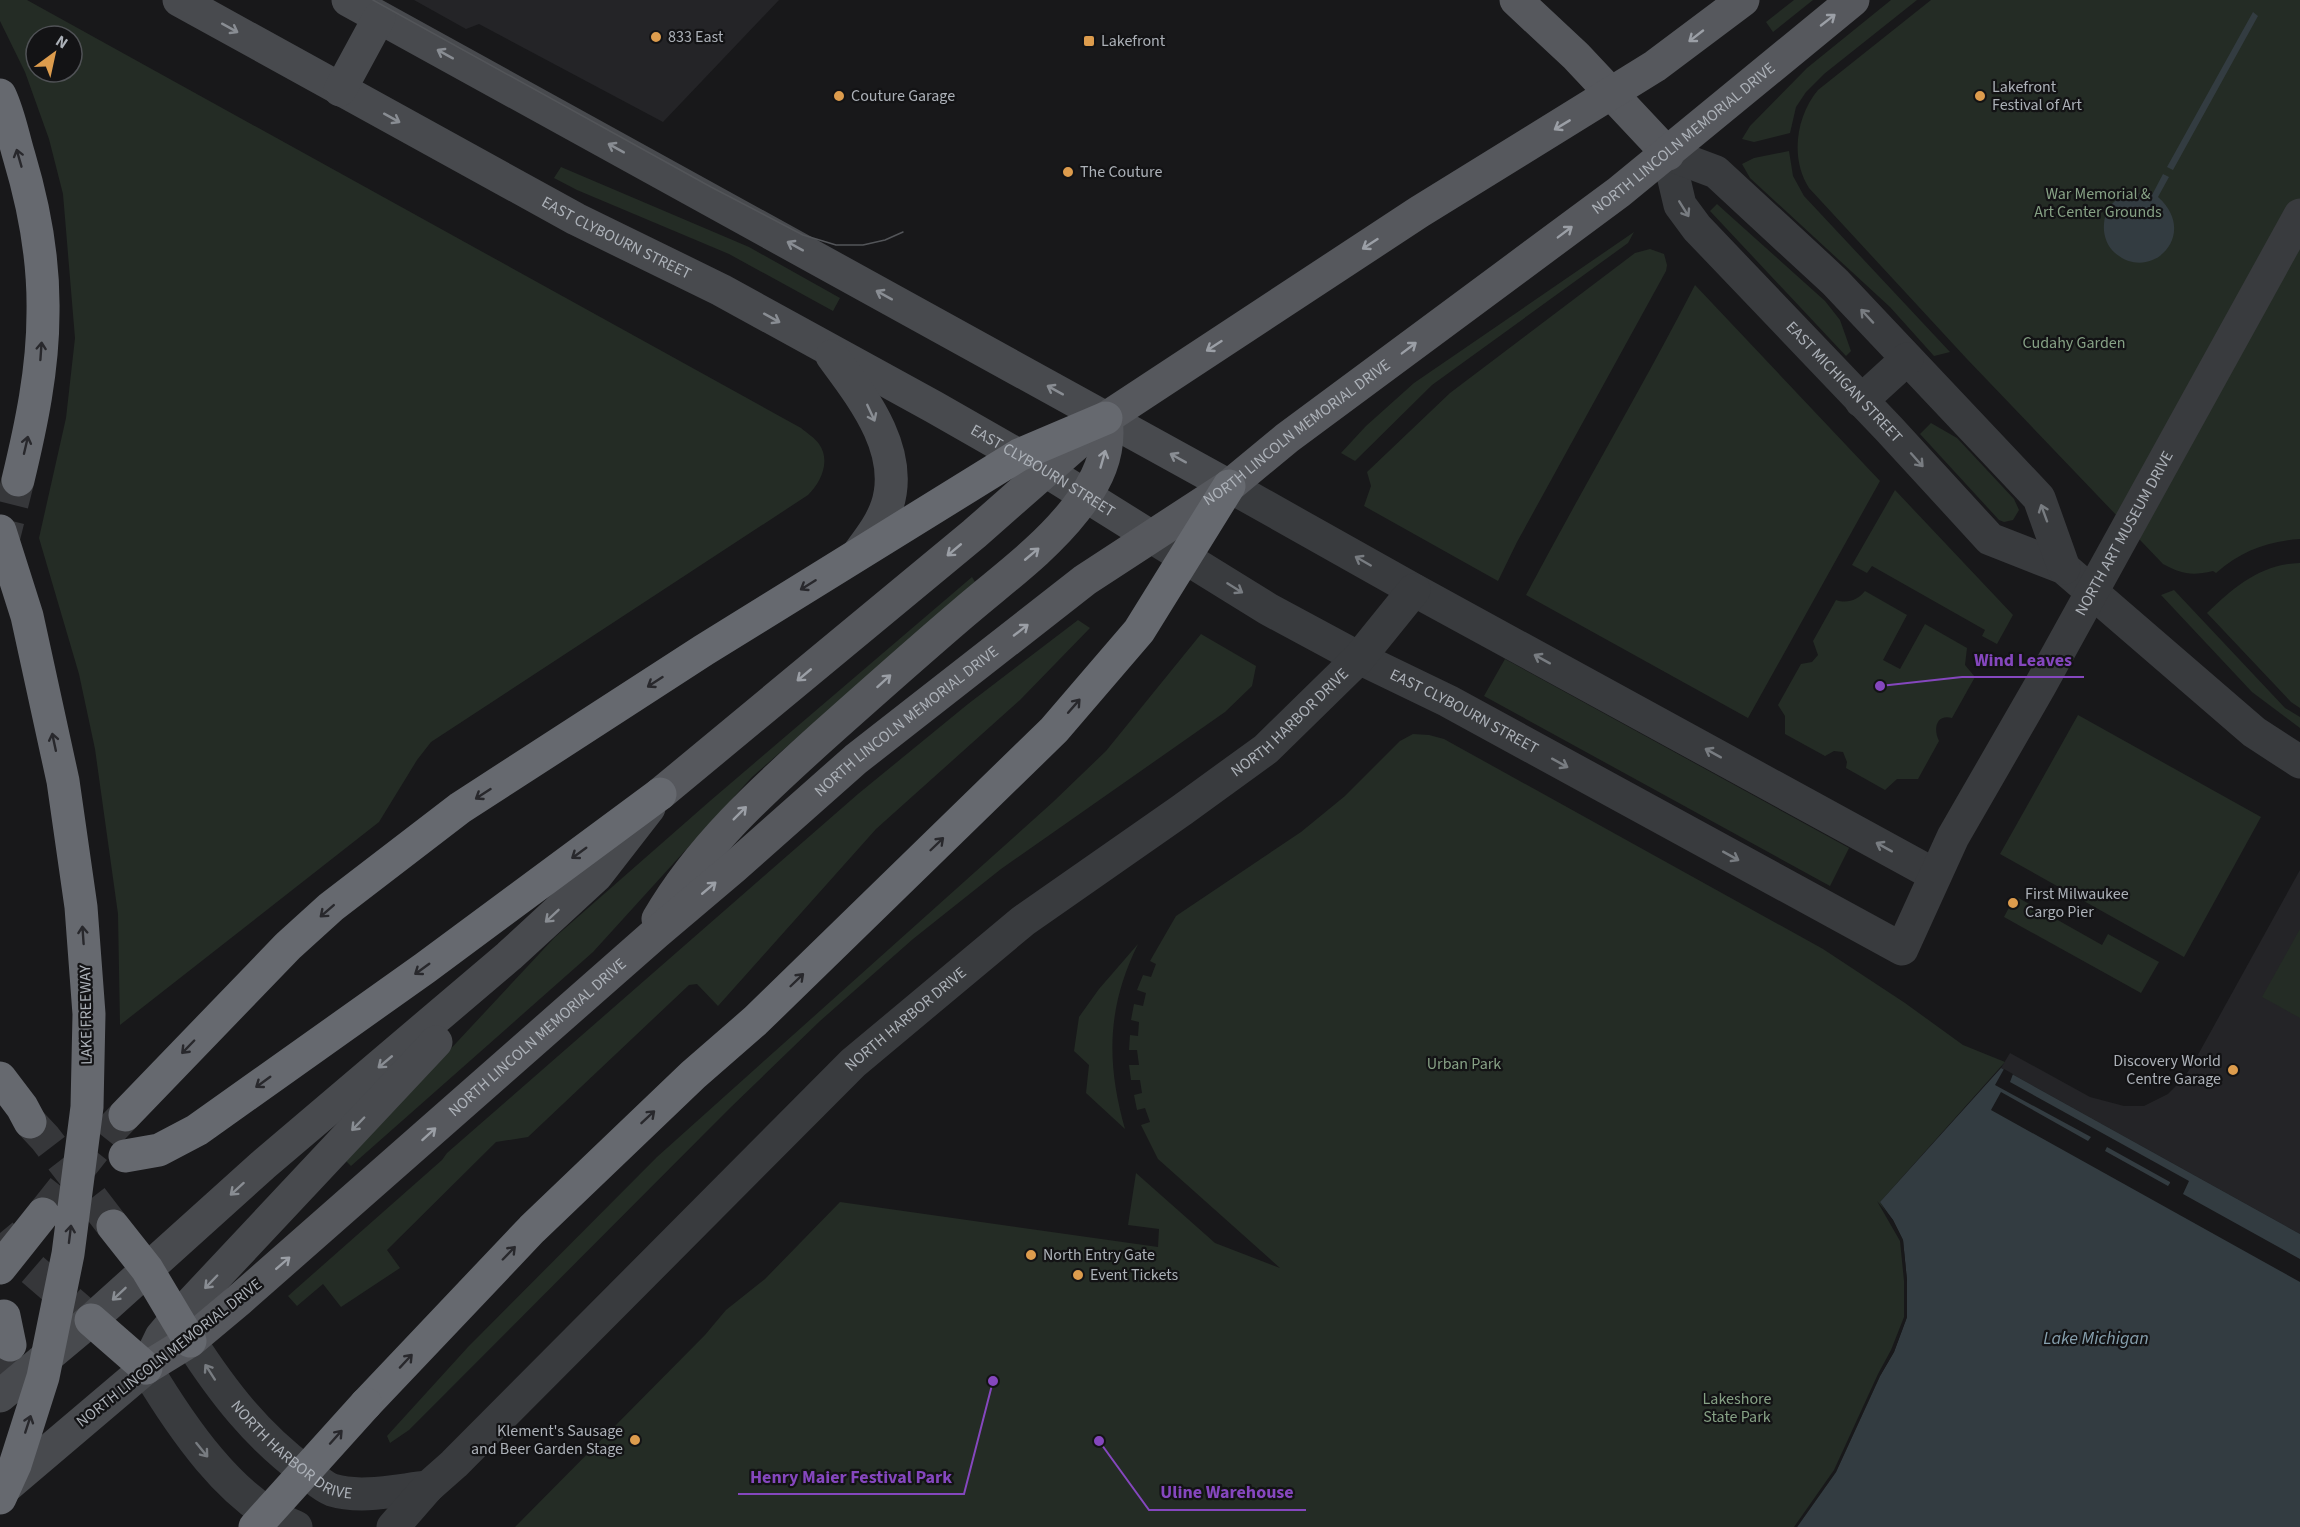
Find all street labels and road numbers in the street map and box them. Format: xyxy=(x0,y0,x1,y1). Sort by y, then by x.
street label: NORTH LINCOLN MEMORIAL DRIVE xyxy=(1587,57,1780,220)
street label: EAST CLYBOURN STREET xyxy=(538,191,695,285)
street label: EAST MICHIGAN STREET xyxy=(1781,316,1908,448)
street label: NORTH LINCOLN MEMORIAL DRIVE xyxy=(1199,354,1395,511)
street label: EAST CLYBOURN STREET xyxy=(966,419,1120,523)
street label: NORTH ART MUSEUM DRIVE xyxy=(2070,447,2179,620)
street label: NORTH LINCOLN MEMORIAL DRIVE xyxy=(810,641,1003,802)
street label: NORTH HARBOR DRIVE xyxy=(1226,663,1353,782)
street label: EAST CLYBOURN STREET xyxy=(1386,664,1543,760)
street label: NORTH LINCOLN MEMORIAL DRIVE xyxy=(444,953,631,1122)
street label: NORTH HARBOR DRIVE xyxy=(840,962,971,1076)
street label: LAKE FREEWAY xyxy=(74,964,98,1065)
street label: NORTH LINCOLN MEMORIAL DRIVE xyxy=(72,1273,266,1433)
street label: NORTH HARBOR DRIVE xyxy=(226,1396,353,1505)

